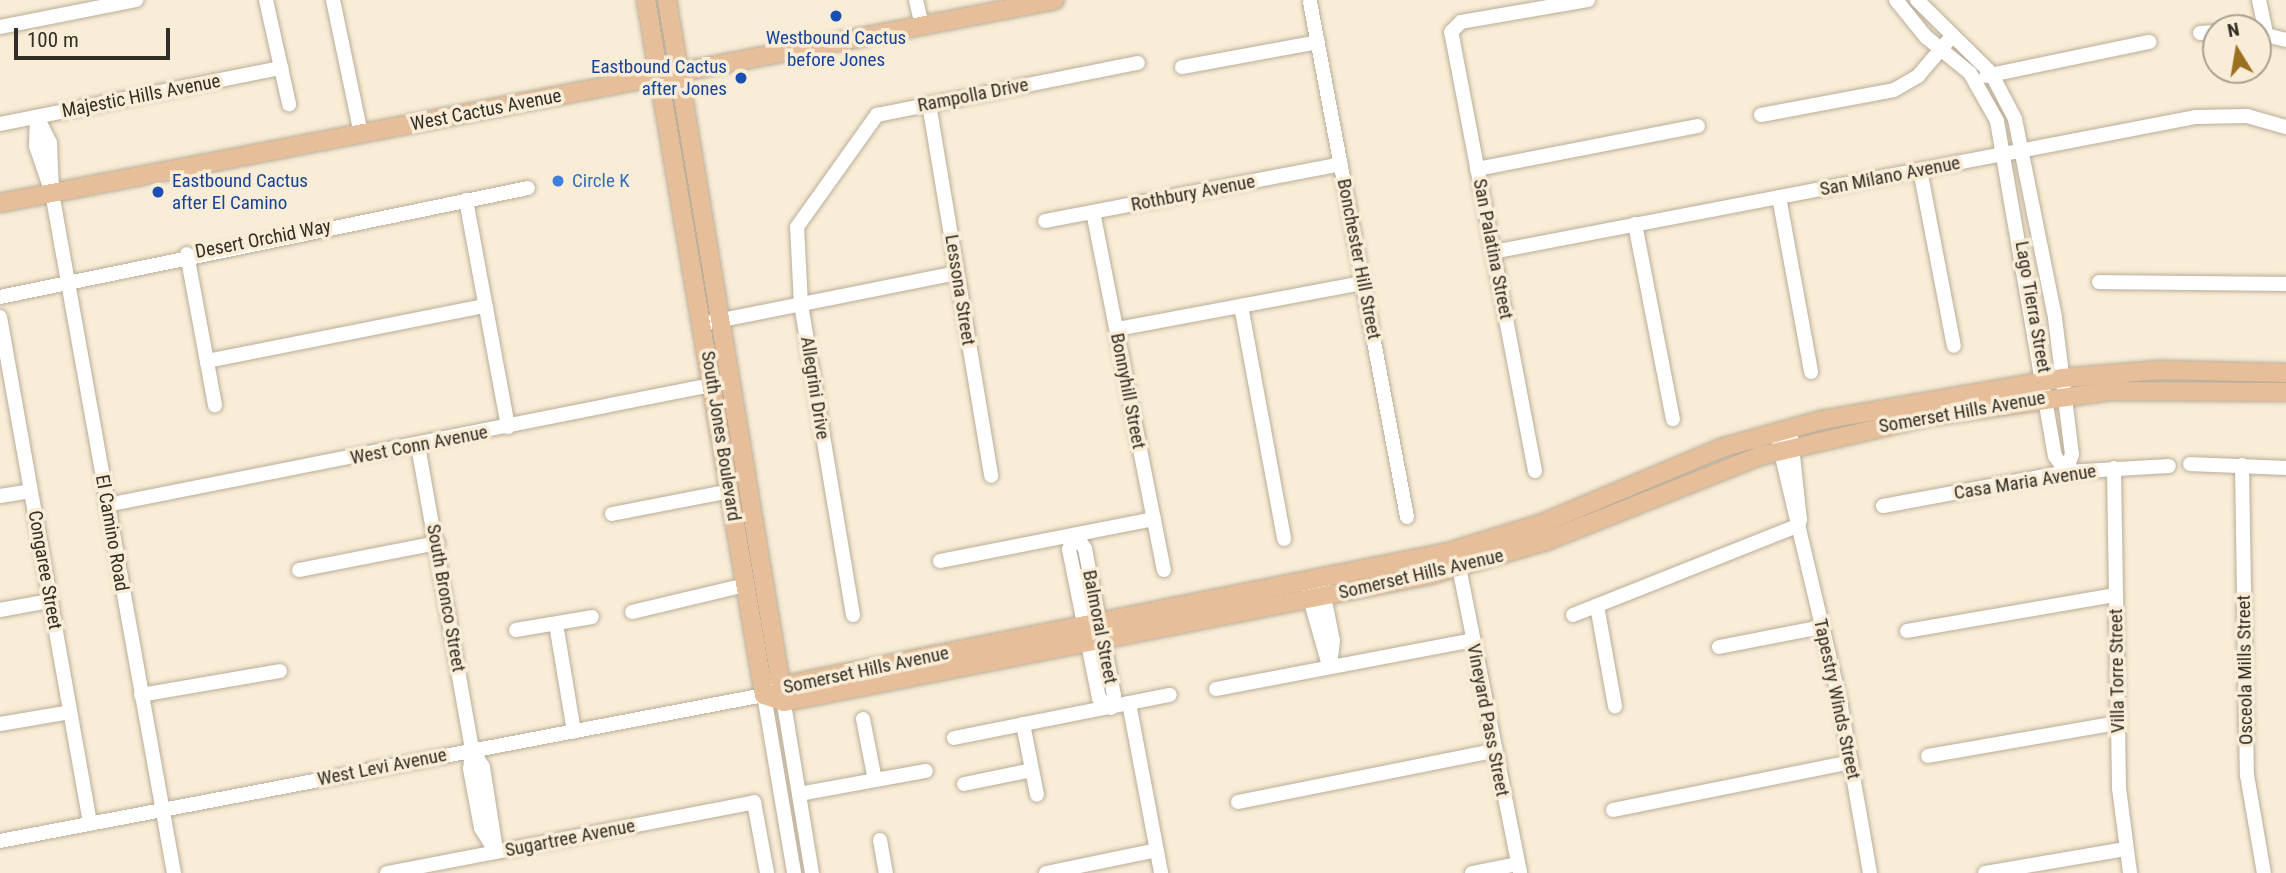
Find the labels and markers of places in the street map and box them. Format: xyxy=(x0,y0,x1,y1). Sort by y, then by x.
marker: Westbound Cactus before Jones xyxy=(828,8,844,24)
place label: Westbound Cactus before Jones xyxy=(766,27,906,71)
place label: Eastbound Cactus after Jones xyxy=(591,56,727,100)
marker: Eastbound Cactus after Jones xyxy=(733,70,749,86)
place label: Eastbound Cactus after El Camino xyxy=(172,170,308,214)
place label: Circle K xyxy=(572,170,630,192)
marker: Circle K xyxy=(550,173,566,189)
marker: Eastbound Cactus after El Camino xyxy=(150,184,166,200)

